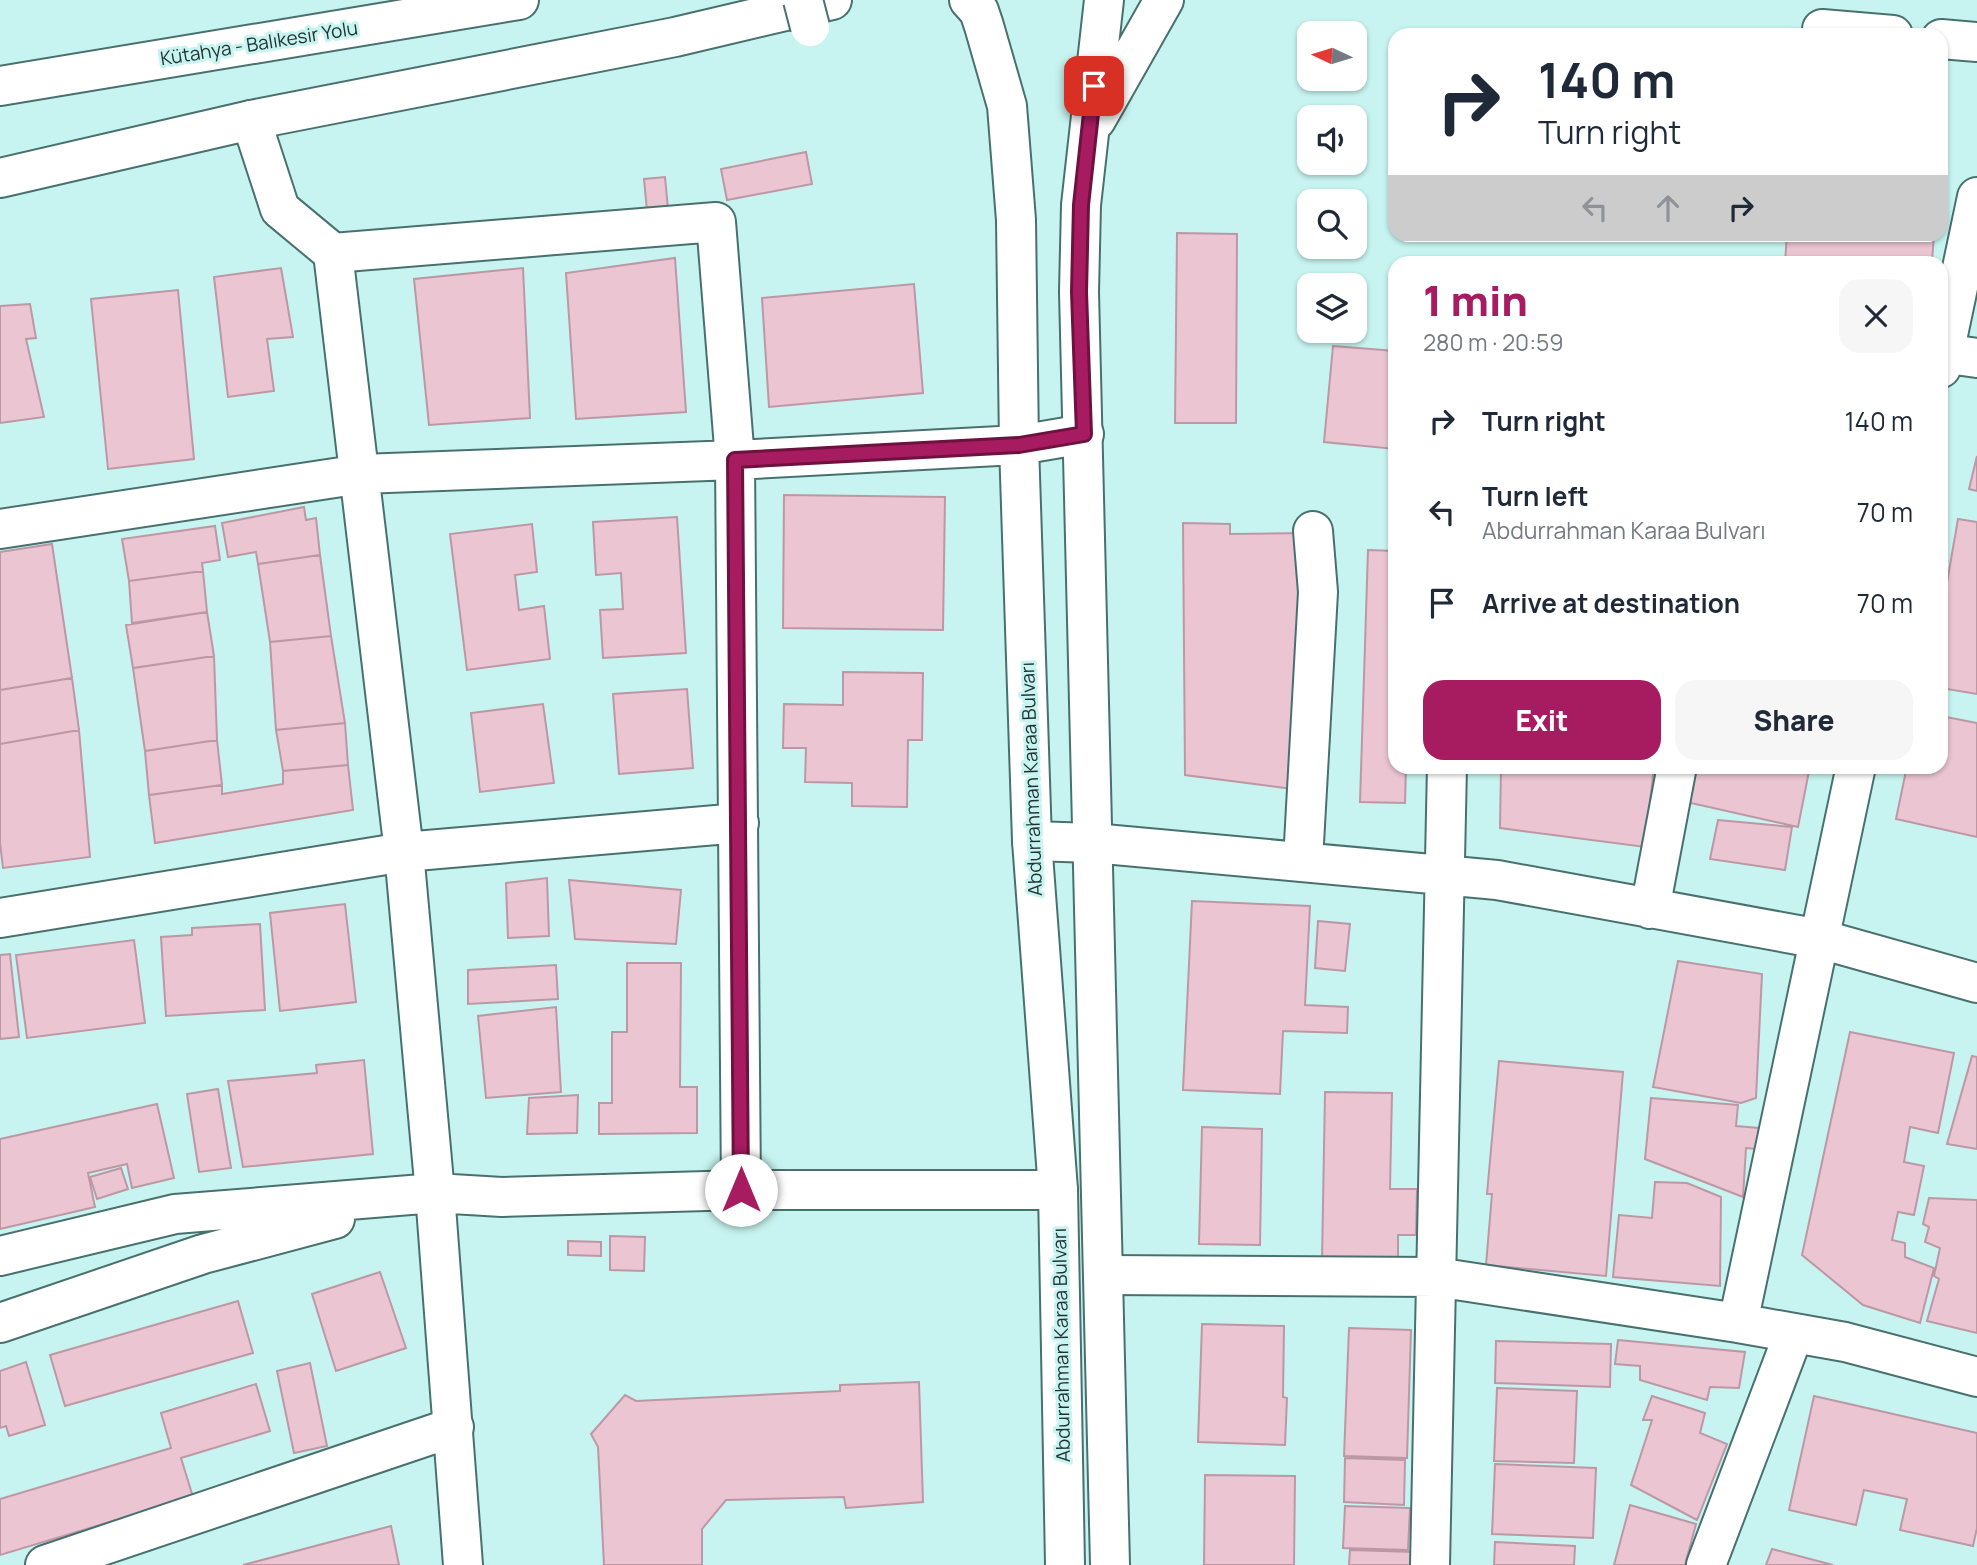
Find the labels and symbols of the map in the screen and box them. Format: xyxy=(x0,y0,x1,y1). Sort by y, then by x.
street label: Kütahya - Balıkesir Yolu xyxy=(158,15,360,71)
north arrow xyxy=(1297,21,1367,91)
pin xyxy=(1064,56,1124,116)
street label: Abdurrahman Karaa Bulvarı xyxy=(1014,661,1048,897)
position arrow xyxy=(704,1153,778,1227)
street label: Abdurrahman Karaa Bulvarı xyxy=(1046,1228,1076,1462)

